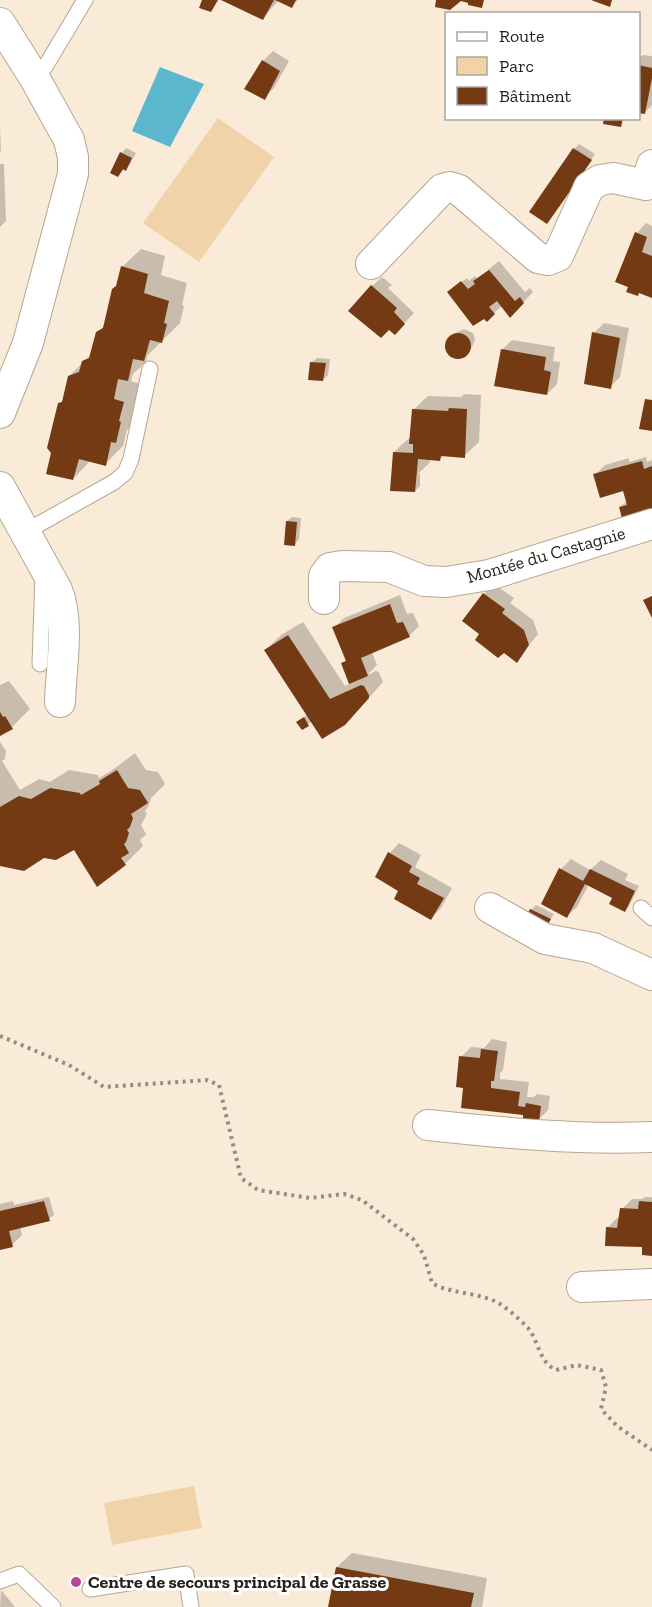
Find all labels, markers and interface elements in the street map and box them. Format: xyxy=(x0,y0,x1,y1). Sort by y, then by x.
legend xyxy=(445,12,640,120)
text: Route xyxy=(499,25,544,47)
text: Parc xyxy=(499,55,534,77)
text: Bâtiment xyxy=(499,85,572,107)
street label: Montée du Castagnie xyxy=(464,522,628,588)
place label: Centre de secours principal de Grasse xyxy=(88,1571,387,1593)
marker: Centre de secours principal de Grasse xyxy=(69,1575,83,1589)

